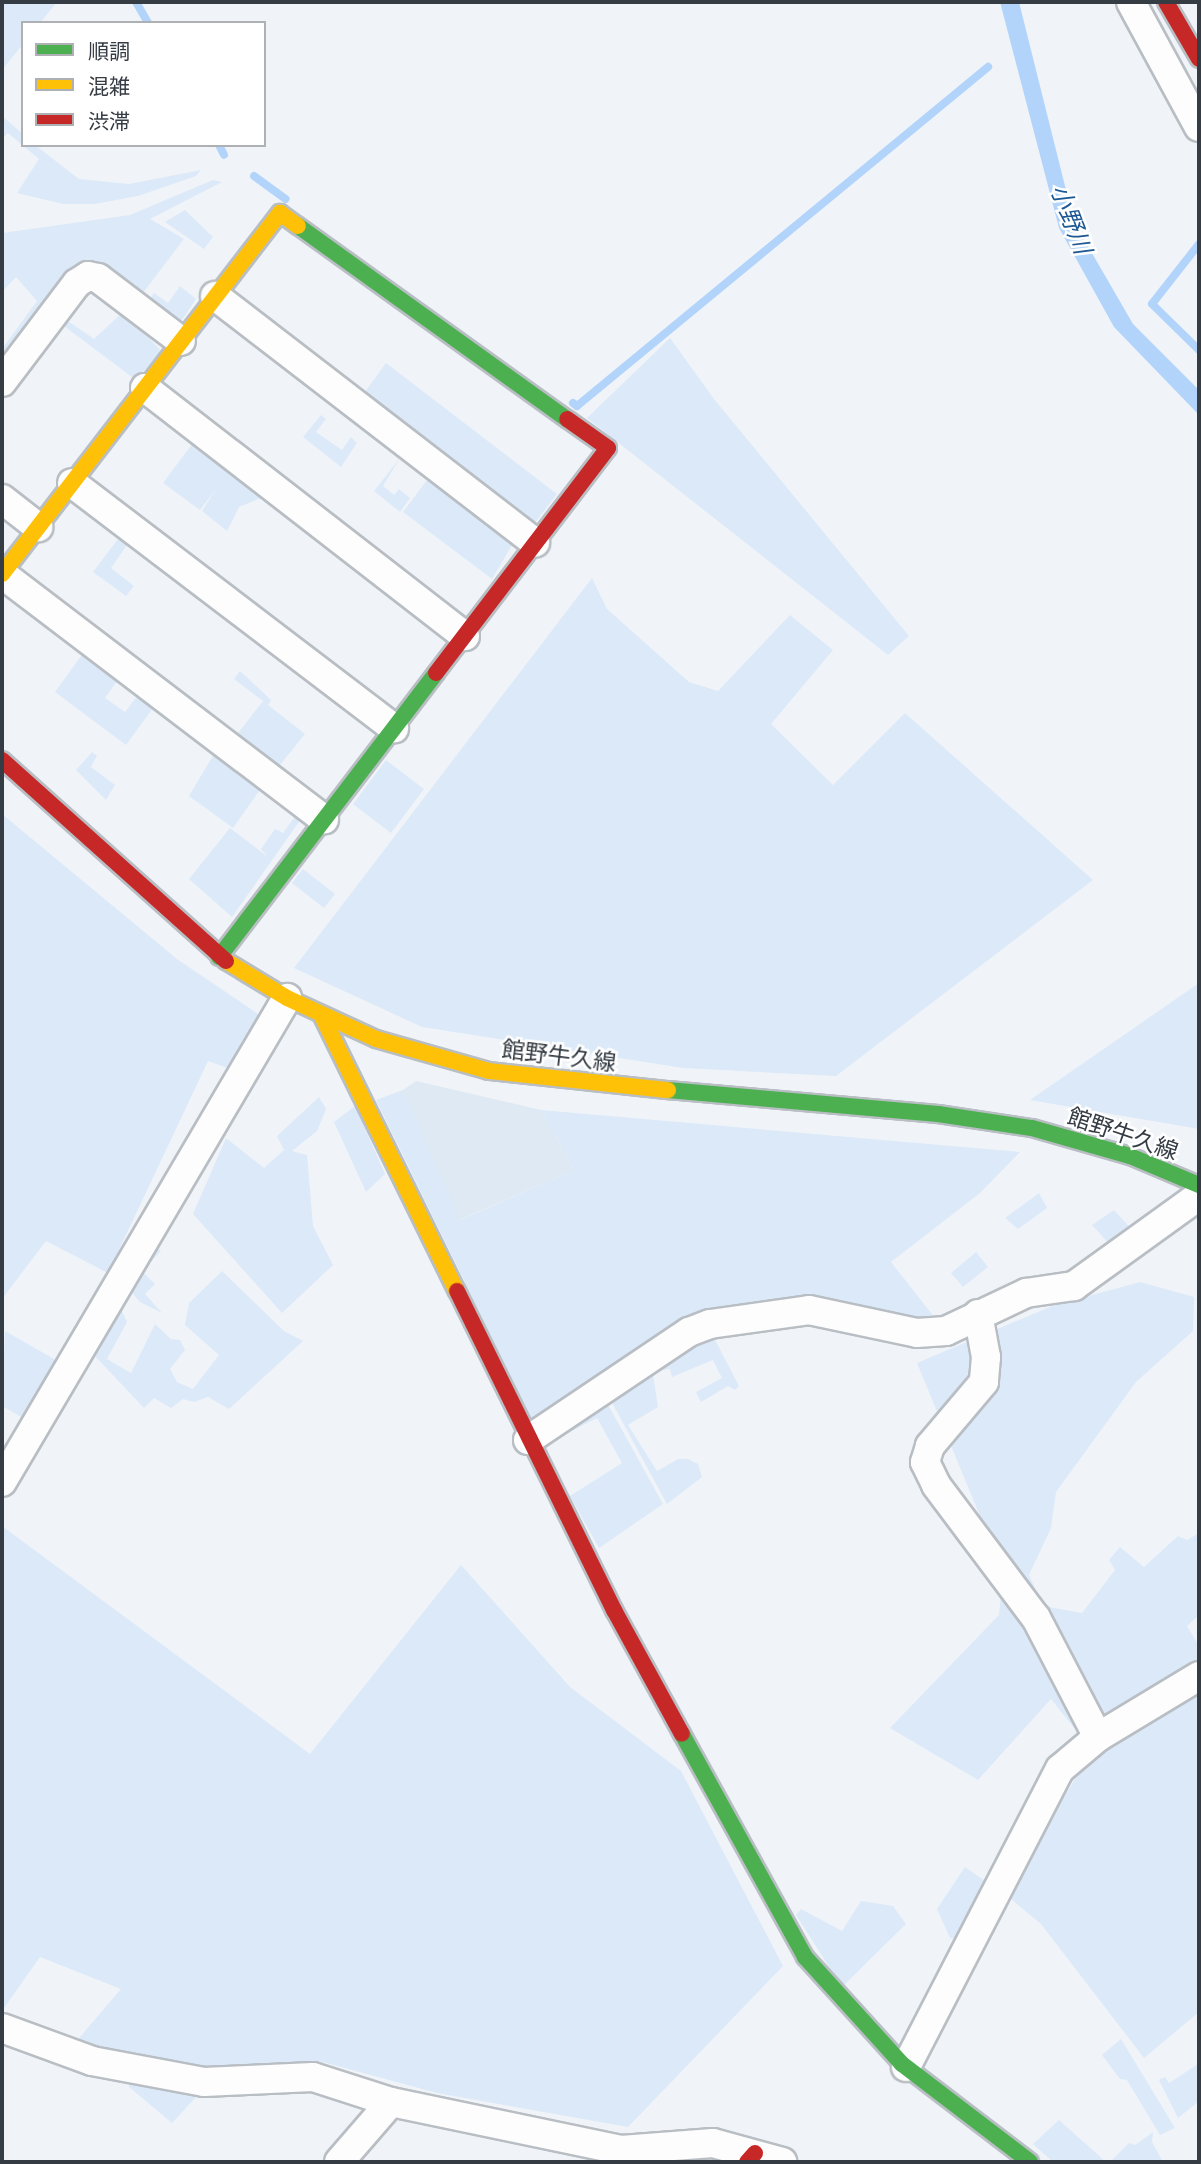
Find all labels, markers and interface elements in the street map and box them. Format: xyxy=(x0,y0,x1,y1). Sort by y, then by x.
legend xyxy=(21,21,266,147)
text: 順調 xyxy=(88,38,130,65)
text: 混雑 xyxy=(88,73,130,100)
text: 渋滞 xyxy=(88,108,130,135)
water label: 小野川 xyxy=(1045,180,1097,258)
street label: 館野牛久線 xyxy=(500,1035,618,1077)
street label: 館野牛久線 xyxy=(1064,1102,1182,1166)

